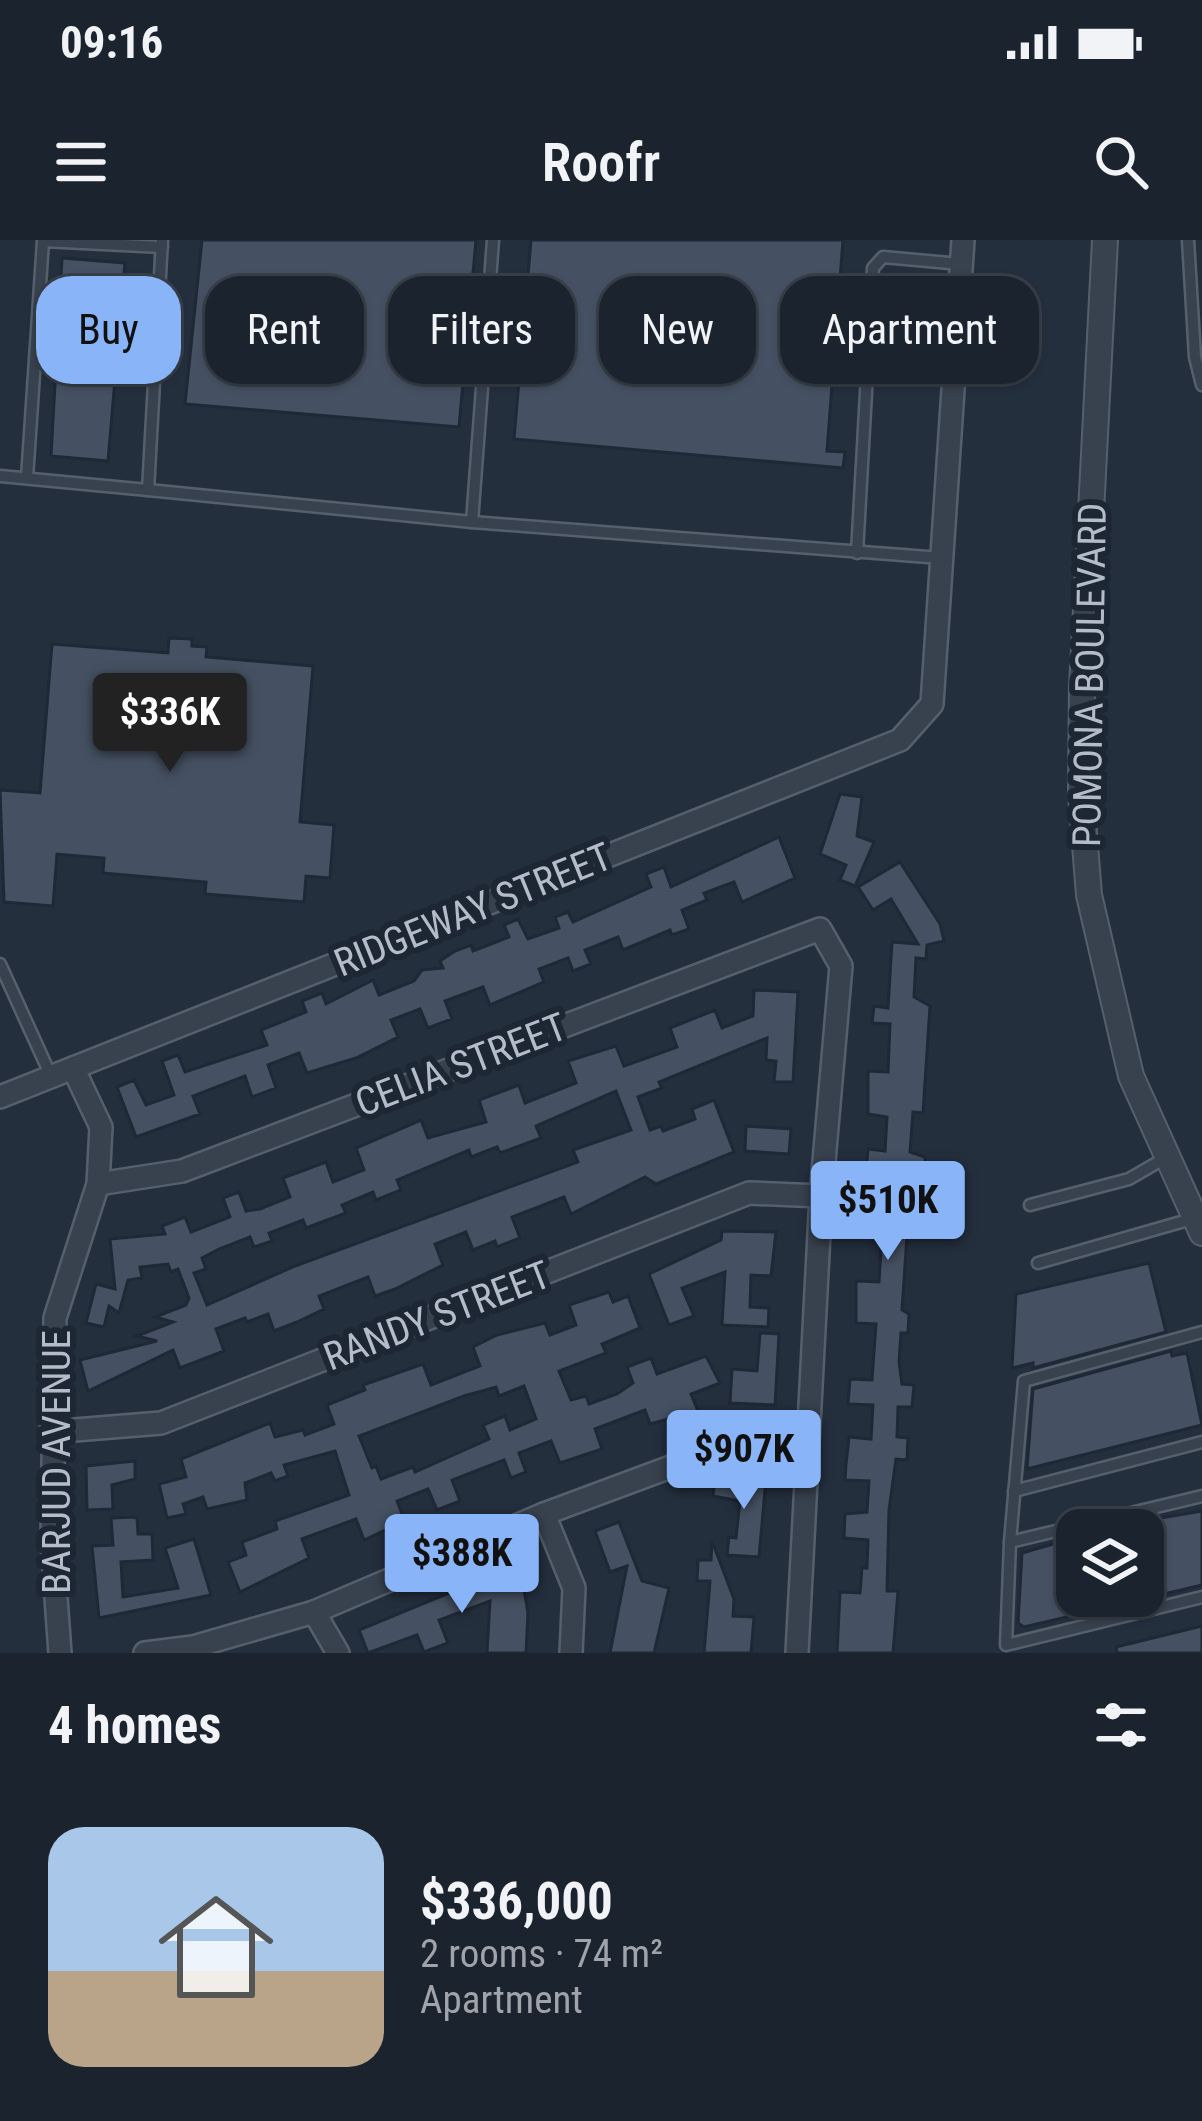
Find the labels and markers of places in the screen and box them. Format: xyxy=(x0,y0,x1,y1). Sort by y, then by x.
pin: $336K xyxy=(86,673,254,775)
pin: $510K xyxy=(804,1161,972,1263)
pin: $907K xyxy=(660,1410,828,1512)
pin: $388K xyxy=(378,1514,546,1616)

